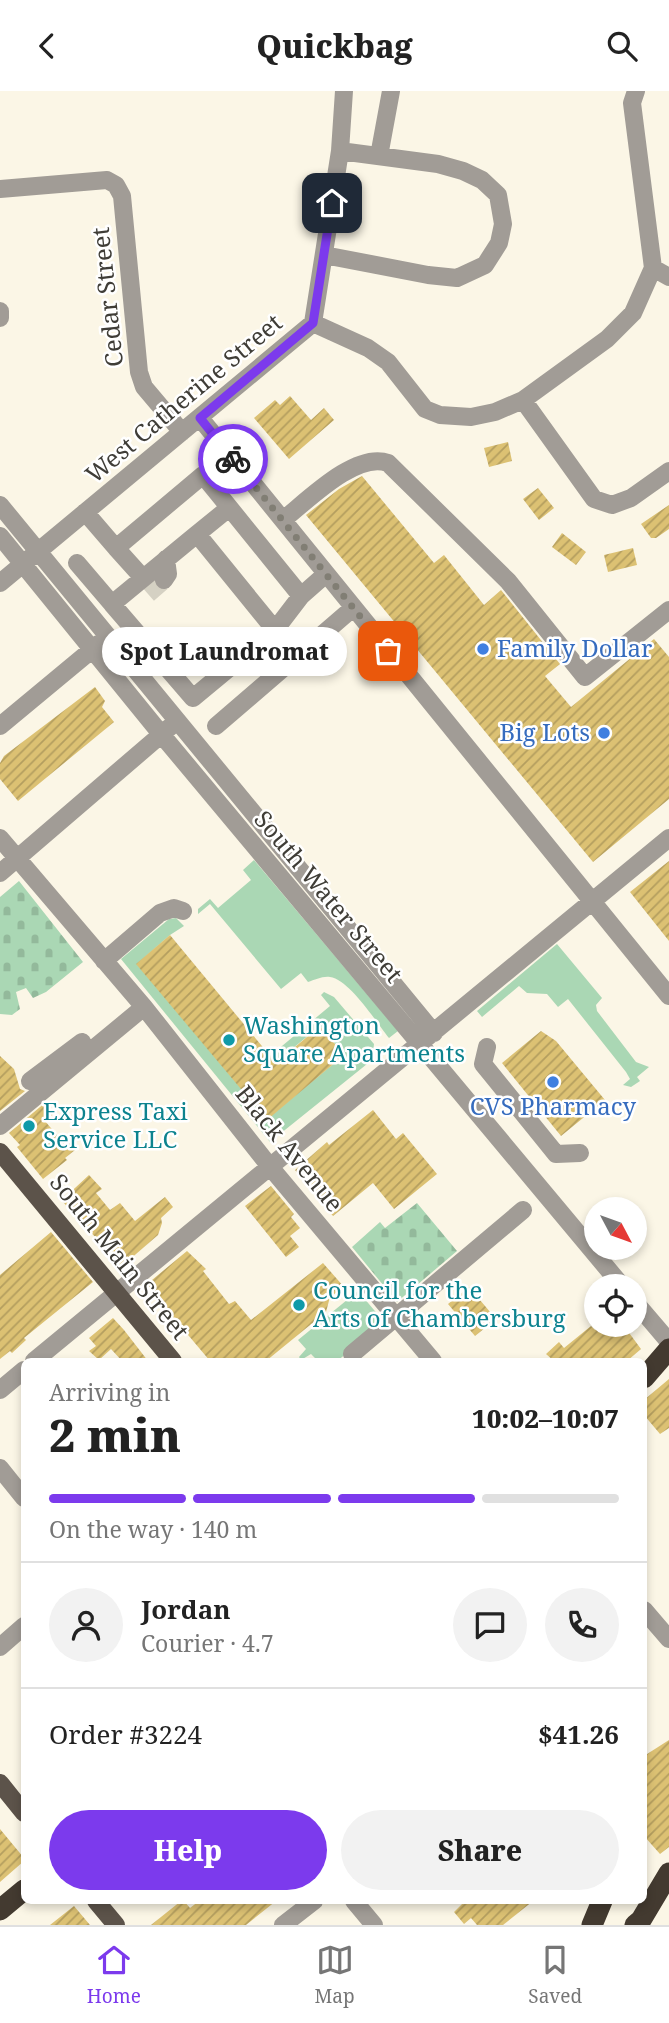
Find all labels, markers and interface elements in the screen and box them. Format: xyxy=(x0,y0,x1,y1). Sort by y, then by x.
text: Quickbag xyxy=(256,24,413,67)
icon: back xyxy=(28,27,66,65)
icon: search xyxy=(603,27,641,65)
pin xyxy=(302,173,362,233)
icon: home xyxy=(313,184,351,222)
street label: Cedar Street xyxy=(83,226,130,369)
street label: West Catherine Street xyxy=(78,306,288,490)
courier xyxy=(198,424,268,494)
icon: bike xyxy=(214,440,252,478)
pin xyxy=(358,621,418,681)
callout: Spot Laundromat xyxy=(101,627,346,675)
place label: Family Dollar xyxy=(497,631,652,664)
icon: bag xyxy=(369,632,407,670)
text: Spot Laundromat xyxy=(120,635,329,667)
marker: Family Dollar xyxy=(475,641,491,657)
place label: Big Lots xyxy=(499,715,590,748)
marker: Big Lots xyxy=(596,725,612,741)
street label: South Water Street xyxy=(247,803,411,989)
place label: Washington Square Apartments xyxy=(243,1008,465,1069)
marker: Washington Square Apartments xyxy=(221,1032,237,1048)
marker: CVS Pharmacy xyxy=(545,1074,561,1090)
street label: Black Avenue xyxy=(229,1078,352,1218)
place label: CVS Pharmacy xyxy=(470,1089,637,1122)
place label: Express Taxi Service LLC xyxy=(43,1094,188,1155)
marker: Express Taxi Service LLC xyxy=(21,1118,37,1134)
street label: South Main Street xyxy=(43,1166,197,1346)
north arrow xyxy=(584,1197,648,1260)
map controls xyxy=(584,1197,647,1337)
place label: Council for the Arts of Chambersburg xyxy=(313,1273,566,1334)
button: locate xyxy=(584,1274,647,1337)
marker: Council for the Arts of Chambersburg xyxy=(291,1297,307,1313)
text: Arriving in xyxy=(49,1376,170,1408)
text: 10:02–10:07 xyxy=(472,1400,619,1436)
text: 2 min xyxy=(49,1403,181,1465)
text: On the way · 140 m xyxy=(49,1513,257,1545)
button: person xyxy=(49,1588,123,1662)
button: chat xyxy=(453,1588,527,1662)
button: phone xyxy=(545,1588,619,1662)
text: Jordan xyxy=(141,1591,231,1627)
text: Courier · 4.7 xyxy=(141,1627,274,1659)
text: Order #3224 xyxy=(49,1716,202,1752)
text: $41.26 xyxy=(538,1716,619,1752)
button: Help xyxy=(49,1810,327,1890)
button: Share xyxy=(341,1810,619,1890)
tab: Home xyxy=(87,1941,141,2009)
tab: Map xyxy=(315,1941,355,2009)
tab: Saved xyxy=(528,1941,582,2009)

